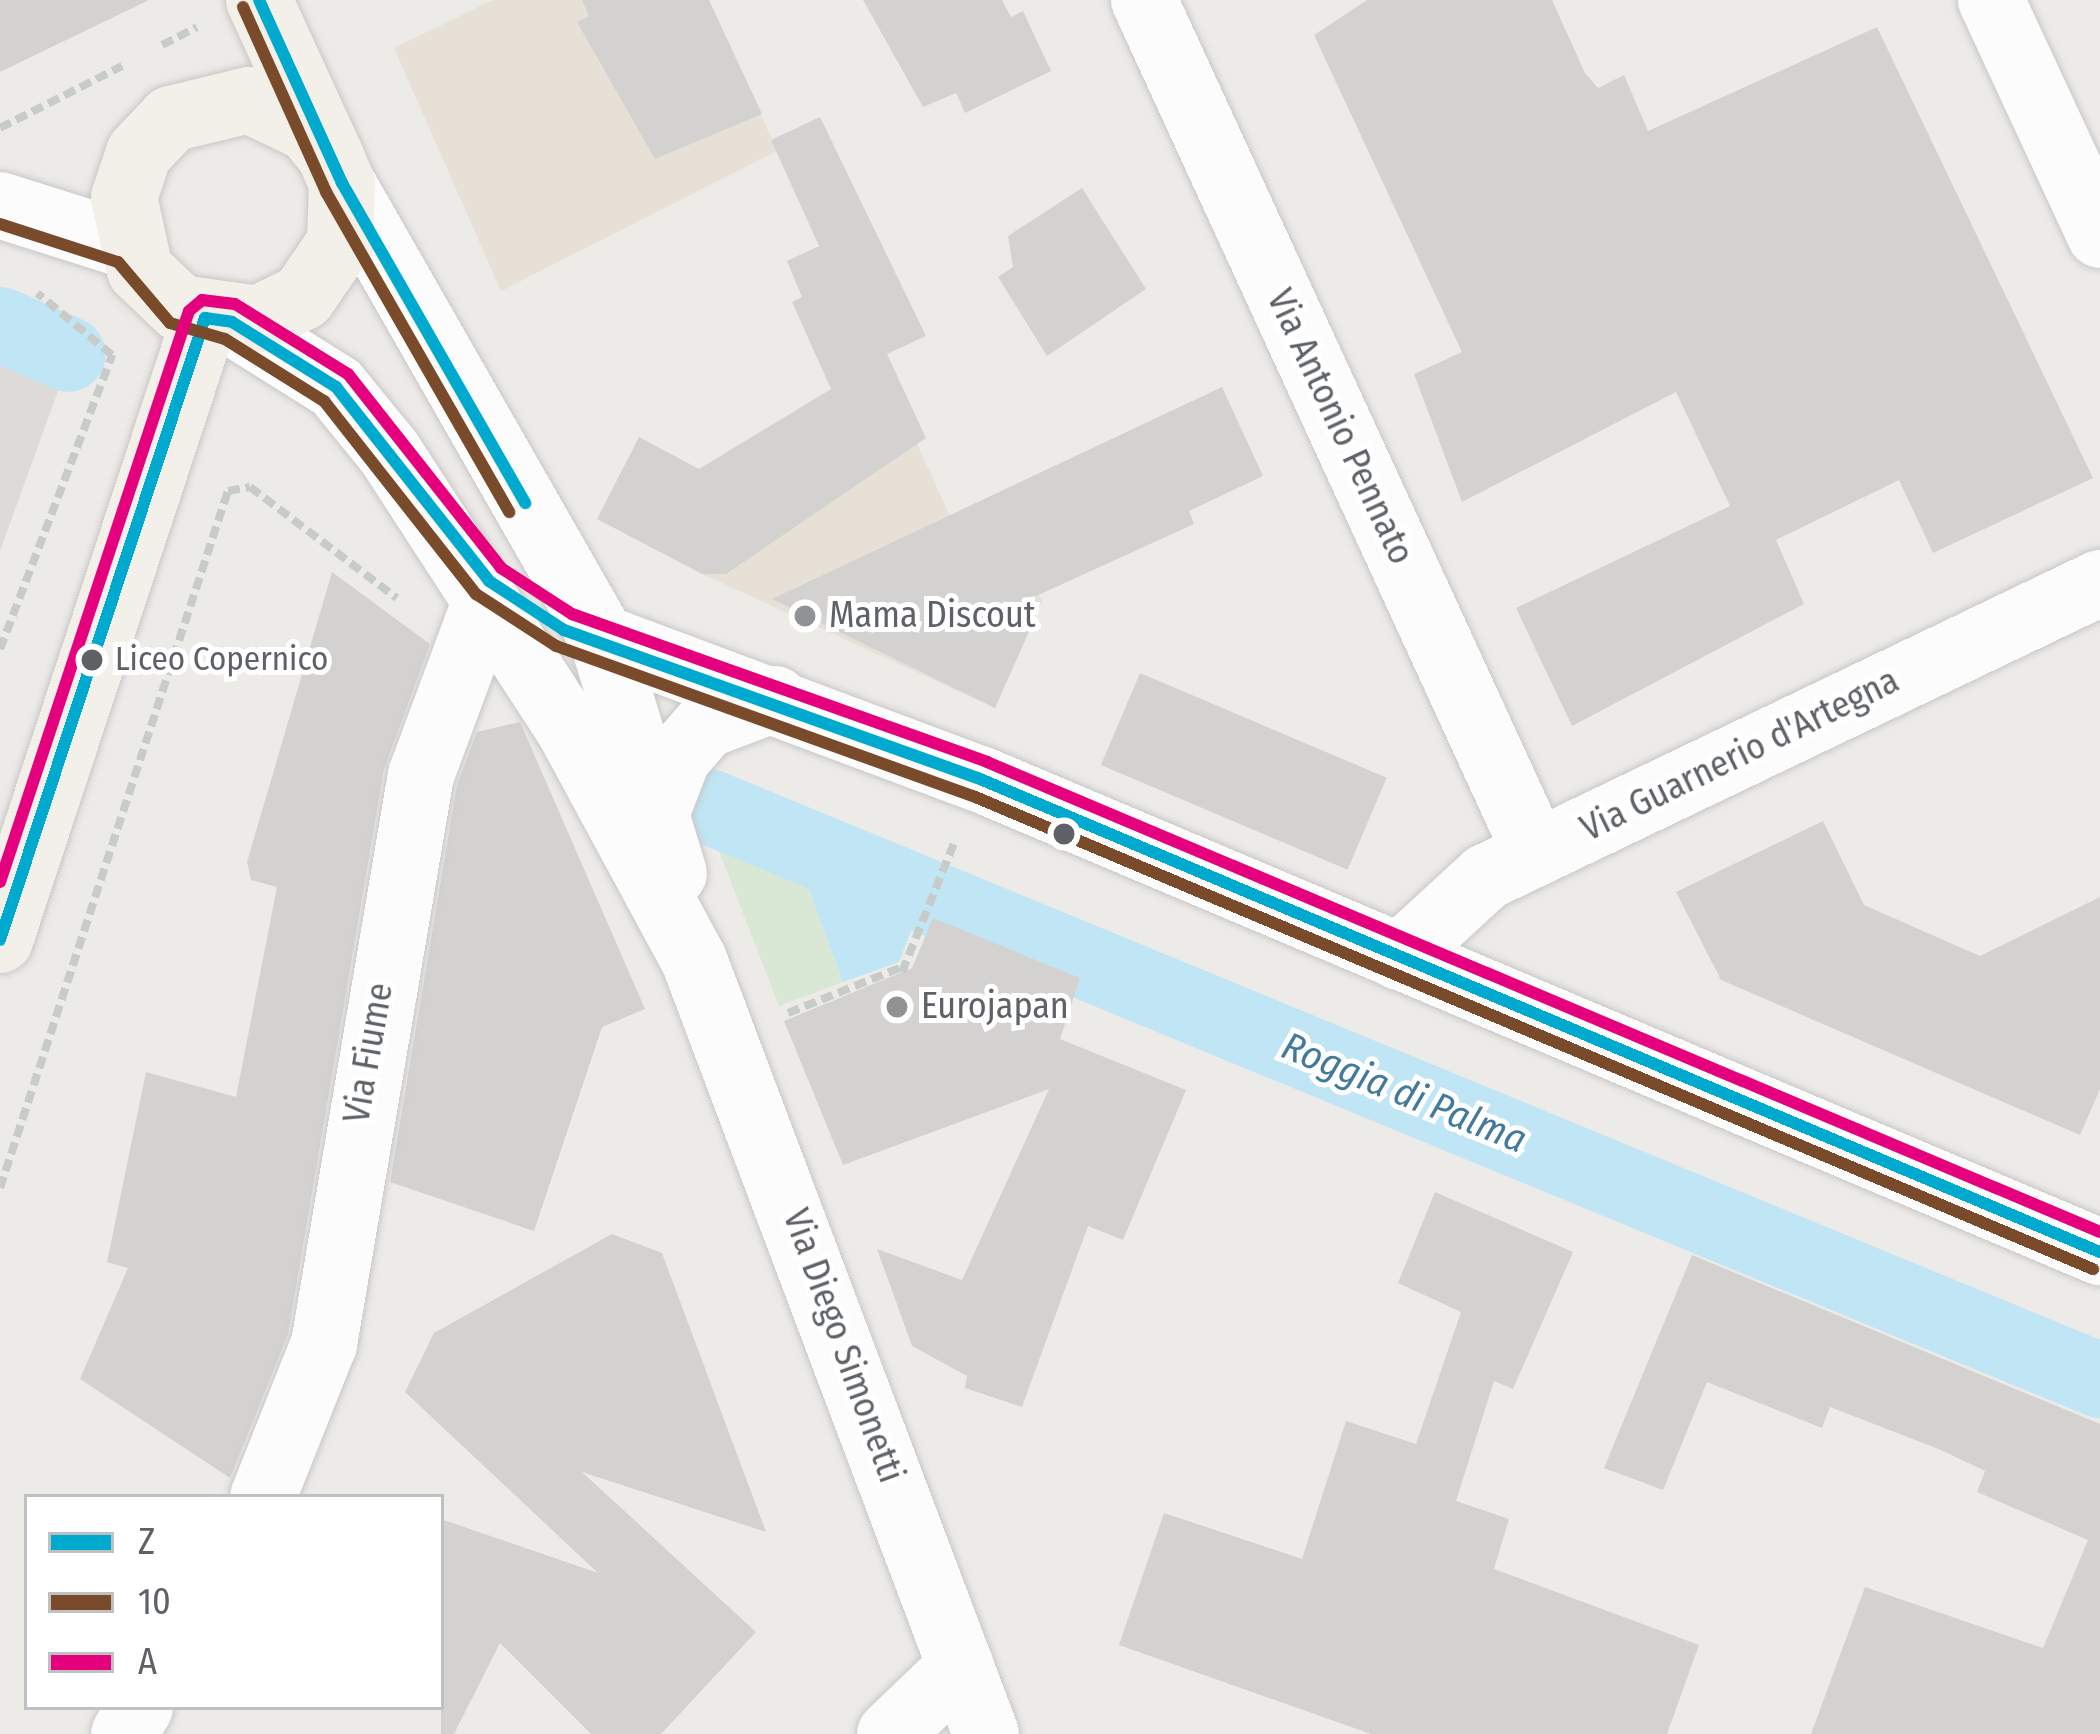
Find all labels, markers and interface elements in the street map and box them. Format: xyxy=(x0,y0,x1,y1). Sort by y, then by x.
street label: Via Antonio Pennato xyxy=(1257,283,1423,571)
place label: Mama Discout xyxy=(829,594,1036,638)
marker: Mama Discout xyxy=(792,603,818,629)
place label: Liceo Copernico xyxy=(115,640,328,680)
marker: Liceo Copernico xyxy=(81,649,103,671)
street label: Via Guarnerio d'Artegna xyxy=(1574,659,1906,851)
unlabelled marker xyxy=(1053,823,1075,845)
street label: Via Fiume xyxy=(335,980,403,1126)
place label: Eurojapan xyxy=(921,985,1069,1029)
marker: Eurojapan xyxy=(884,994,910,1020)
water label: Roggia di Palma xyxy=(1275,1023,1533,1163)
street label: Via Diego Simonetti xyxy=(773,1203,913,1489)
legend xyxy=(24,1494,444,1710)
text: Z xyxy=(138,1520,155,1564)
text: 10 xyxy=(138,1580,171,1624)
text: A xyxy=(138,1640,157,1684)

